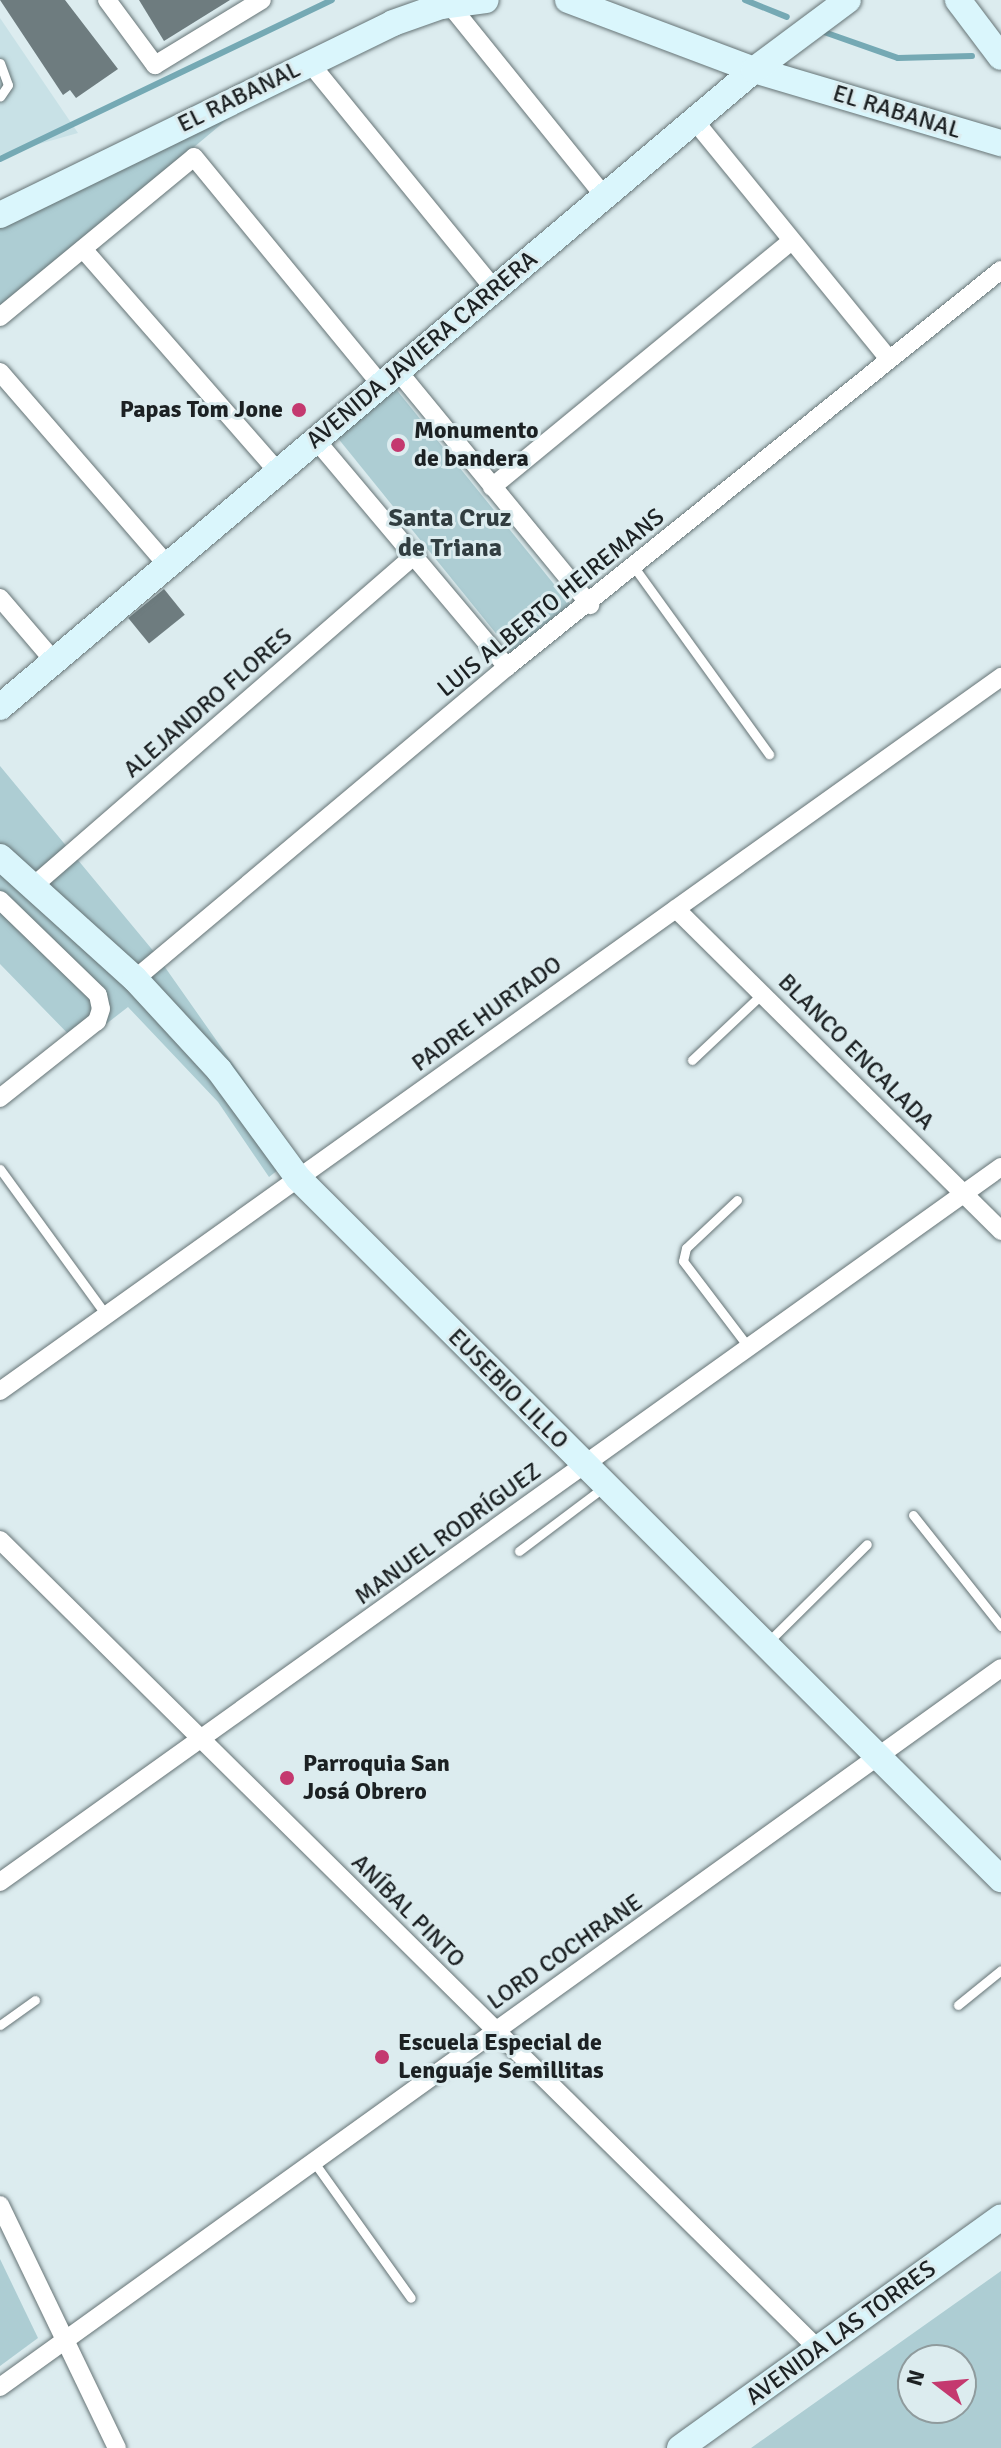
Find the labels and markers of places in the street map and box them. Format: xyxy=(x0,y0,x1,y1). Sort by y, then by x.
place label: Papas Tom Jone xyxy=(120,396,283,424)
marker: Papas Tom Jone xyxy=(290,401,308,419)
place label: Monumento de bandera xyxy=(414,417,539,473)
marker: Monumento de bandera xyxy=(389,436,407,454)
place label: Parroquia San Josá Obrero xyxy=(303,1750,450,1806)
marker: Parroquia San Josá Obrero xyxy=(278,1769,296,1787)
place label: Escuela Especial de Lenguaje Semillitas xyxy=(398,2029,604,2085)
marker: Escuela Especial de Lenguaje Semillitas xyxy=(373,2048,391,2066)

